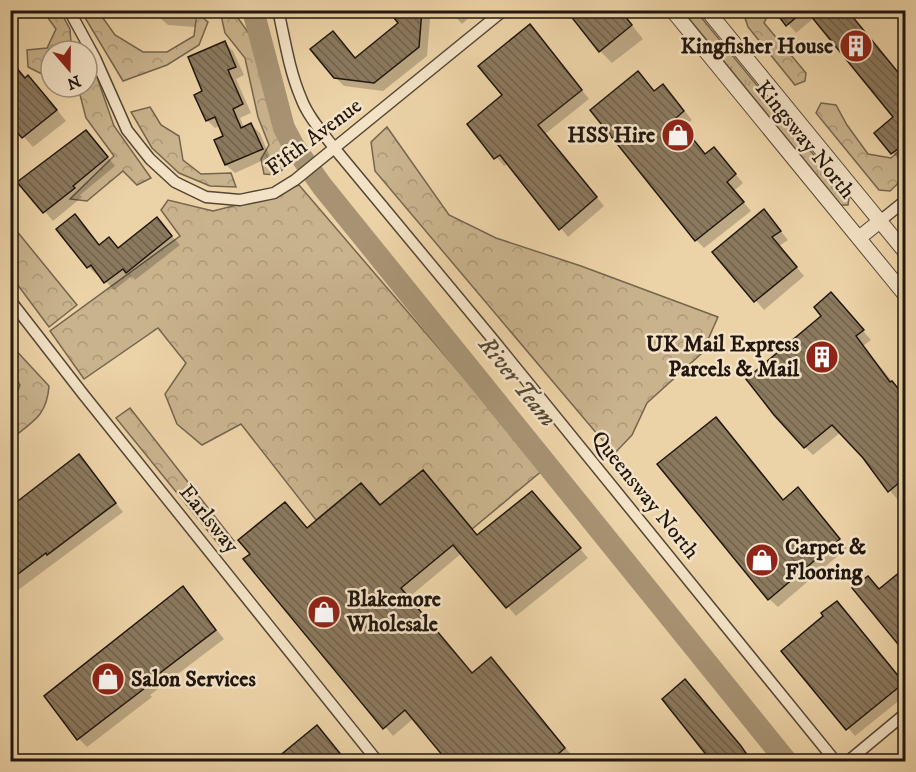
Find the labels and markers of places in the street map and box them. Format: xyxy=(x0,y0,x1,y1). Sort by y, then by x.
building icon: Kingfisher House xyxy=(838,28,874,64)
place label: Kingfisher House xyxy=(681,33,833,60)
shop icon: HSS Hire xyxy=(660,117,696,153)
place label: HSS Hire xyxy=(567,122,655,149)
place label: UK Mail Express Parcels & Mail xyxy=(646,331,800,383)
building icon: UK Mail Express Parcels & Mail xyxy=(804,339,840,375)
place label: Carpet & Flooring xyxy=(785,534,866,586)
shop icon: Carpet & Flooring xyxy=(744,542,780,578)
place label: Blakemore Wholesale xyxy=(346,586,441,638)
shop icon: Blakemore Wholesale xyxy=(306,594,342,630)
shop icon: Salon Services xyxy=(90,661,126,697)
place label: Salon Services xyxy=(131,666,256,693)

